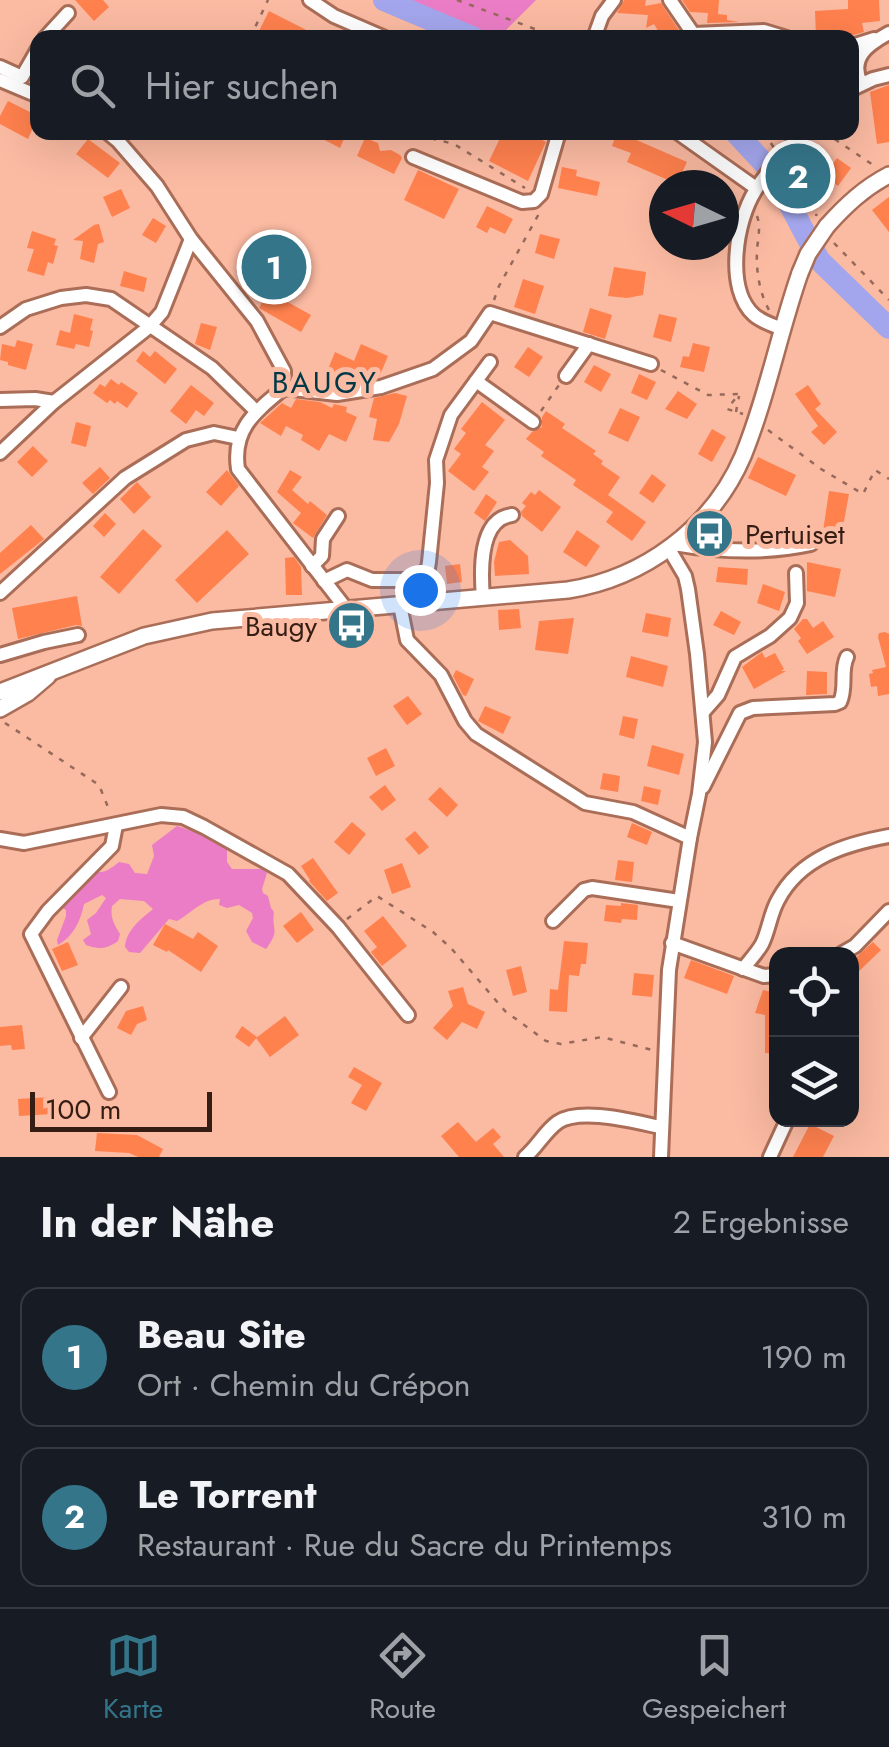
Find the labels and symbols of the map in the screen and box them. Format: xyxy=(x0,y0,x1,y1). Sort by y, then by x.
pin: 2 xyxy=(766,138,830,214)
north arrow xyxy=(649,170,739,260)
pin: 1 xyxy=(242,230,306,304)
district label: BAUGY xyxy=(272,361,378,404)
bus stop icon: Pertuiset xyxy=(684,508,736,560)
place label: Pertuiset xyxy=(745,514,845,555)
your location xyxy=(395,565,446,616)
bus stop icon: Baugy xyxy=(326,600,378,652)
place label: Baugy xyxy=(245,606,318,647)
scale bar xyxy=(30,1087,212,1132)

